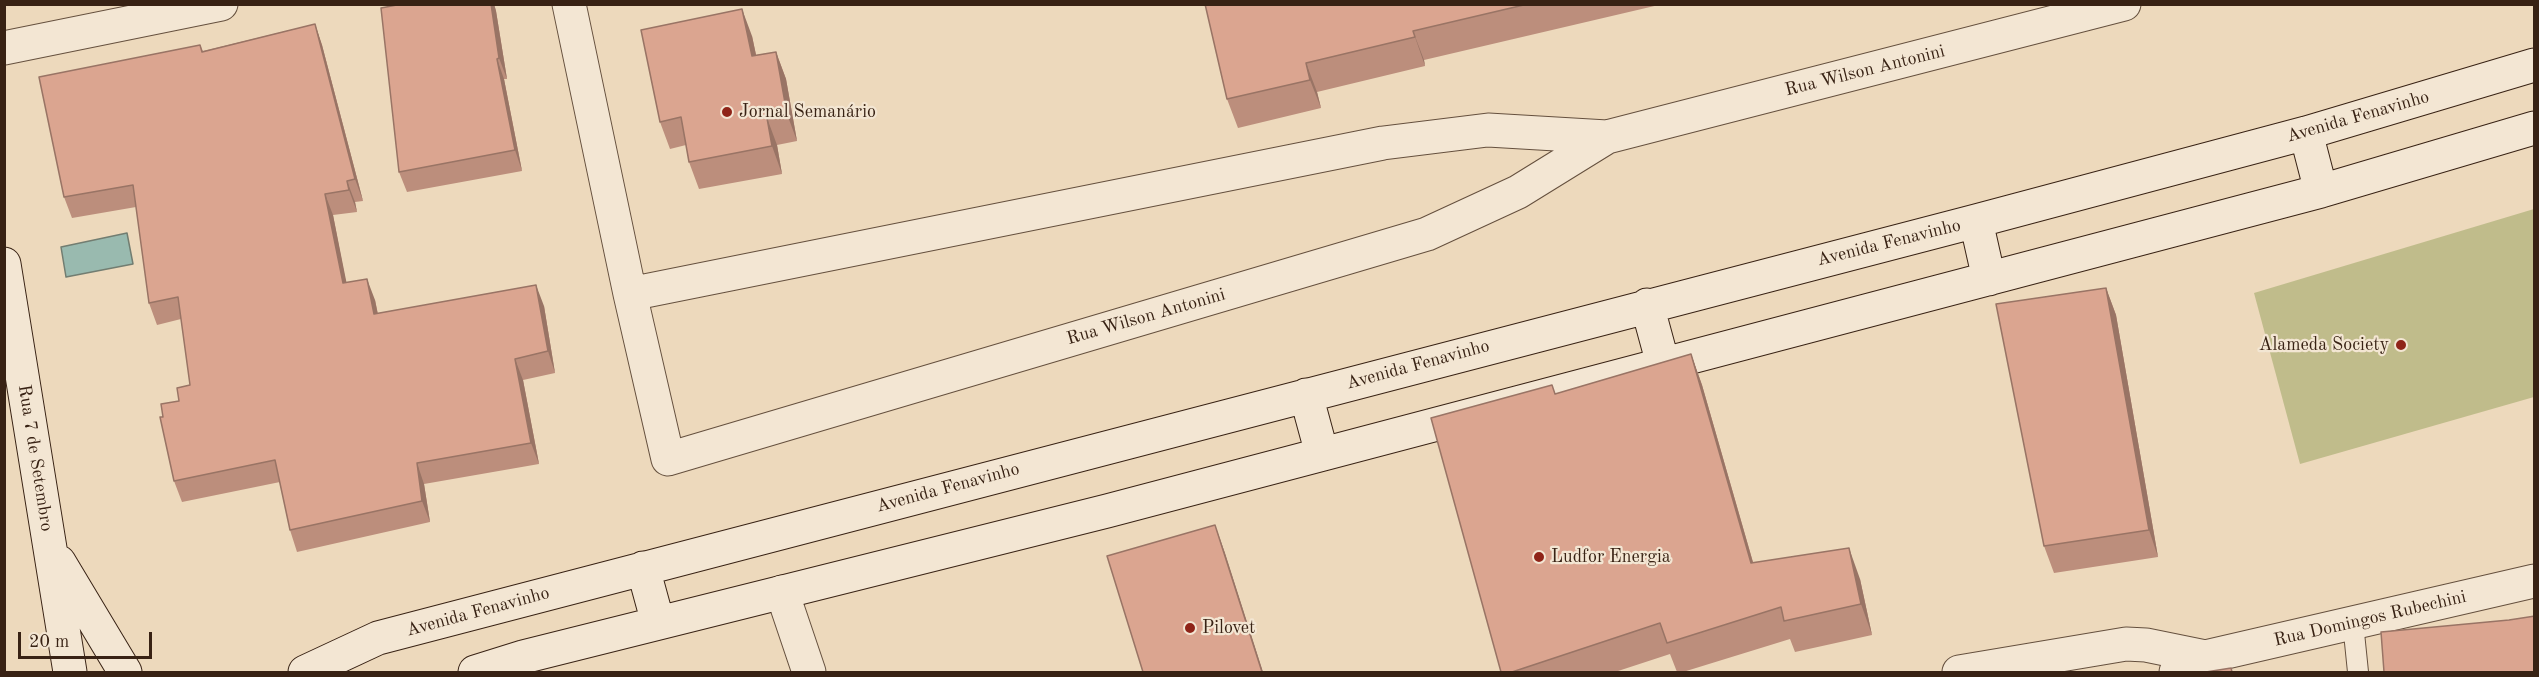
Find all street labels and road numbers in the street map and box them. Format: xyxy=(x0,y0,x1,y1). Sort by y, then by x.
street label: Rua Wilson Antonini xyxy=(1783,41,1947,101)
street label: Avenida Fenavinho xyxy=(2284,86,2432,148)
street label: Avenida Fenavinho xyxy=(1815,215,1963,271)
street label: Rua Wilson Antonini xyxy=(1064,284,1228,350)
street label: Avenida Fenavinho xyxy=(1344,335,1492,395)
street label: Rua 7 de Setembro xyxy=(13,383,57,533)
street label: Avenida Fenavinho xyxy=(874,458,1022,518)
street label: Avenida Fenavinho xyxy=(404,582,552,642)
street label: Rua Domingos Rubechini xyxy=(2272,586,2468,652)

